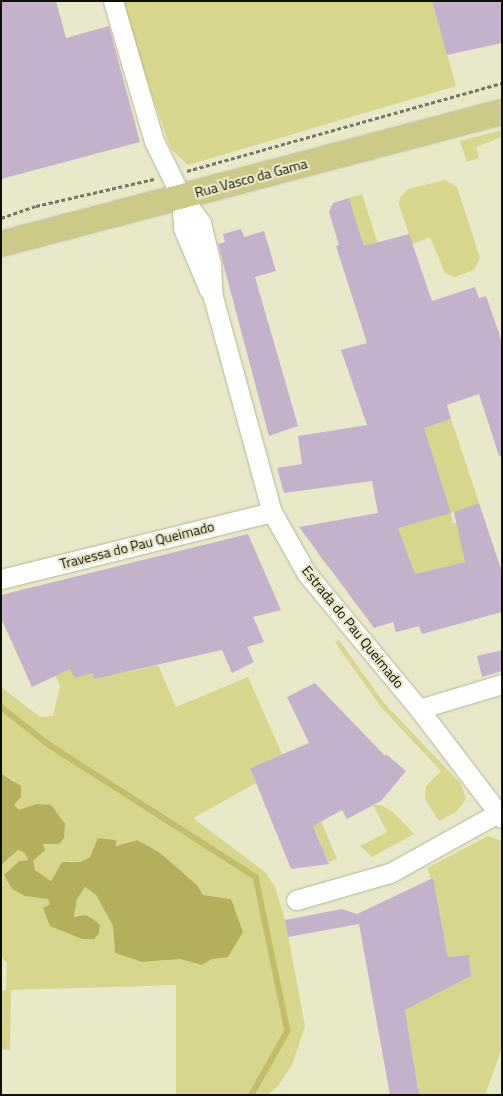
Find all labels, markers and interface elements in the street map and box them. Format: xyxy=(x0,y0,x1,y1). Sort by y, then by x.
street label: Rua Vasco da Gama xyxy=(193,155,309,201)
street label: Travessa do Pau Queimado xyxy=(58,518,216,572)
street label: Estrada do Pau Queimado xyxy=(298,562,408,692)

